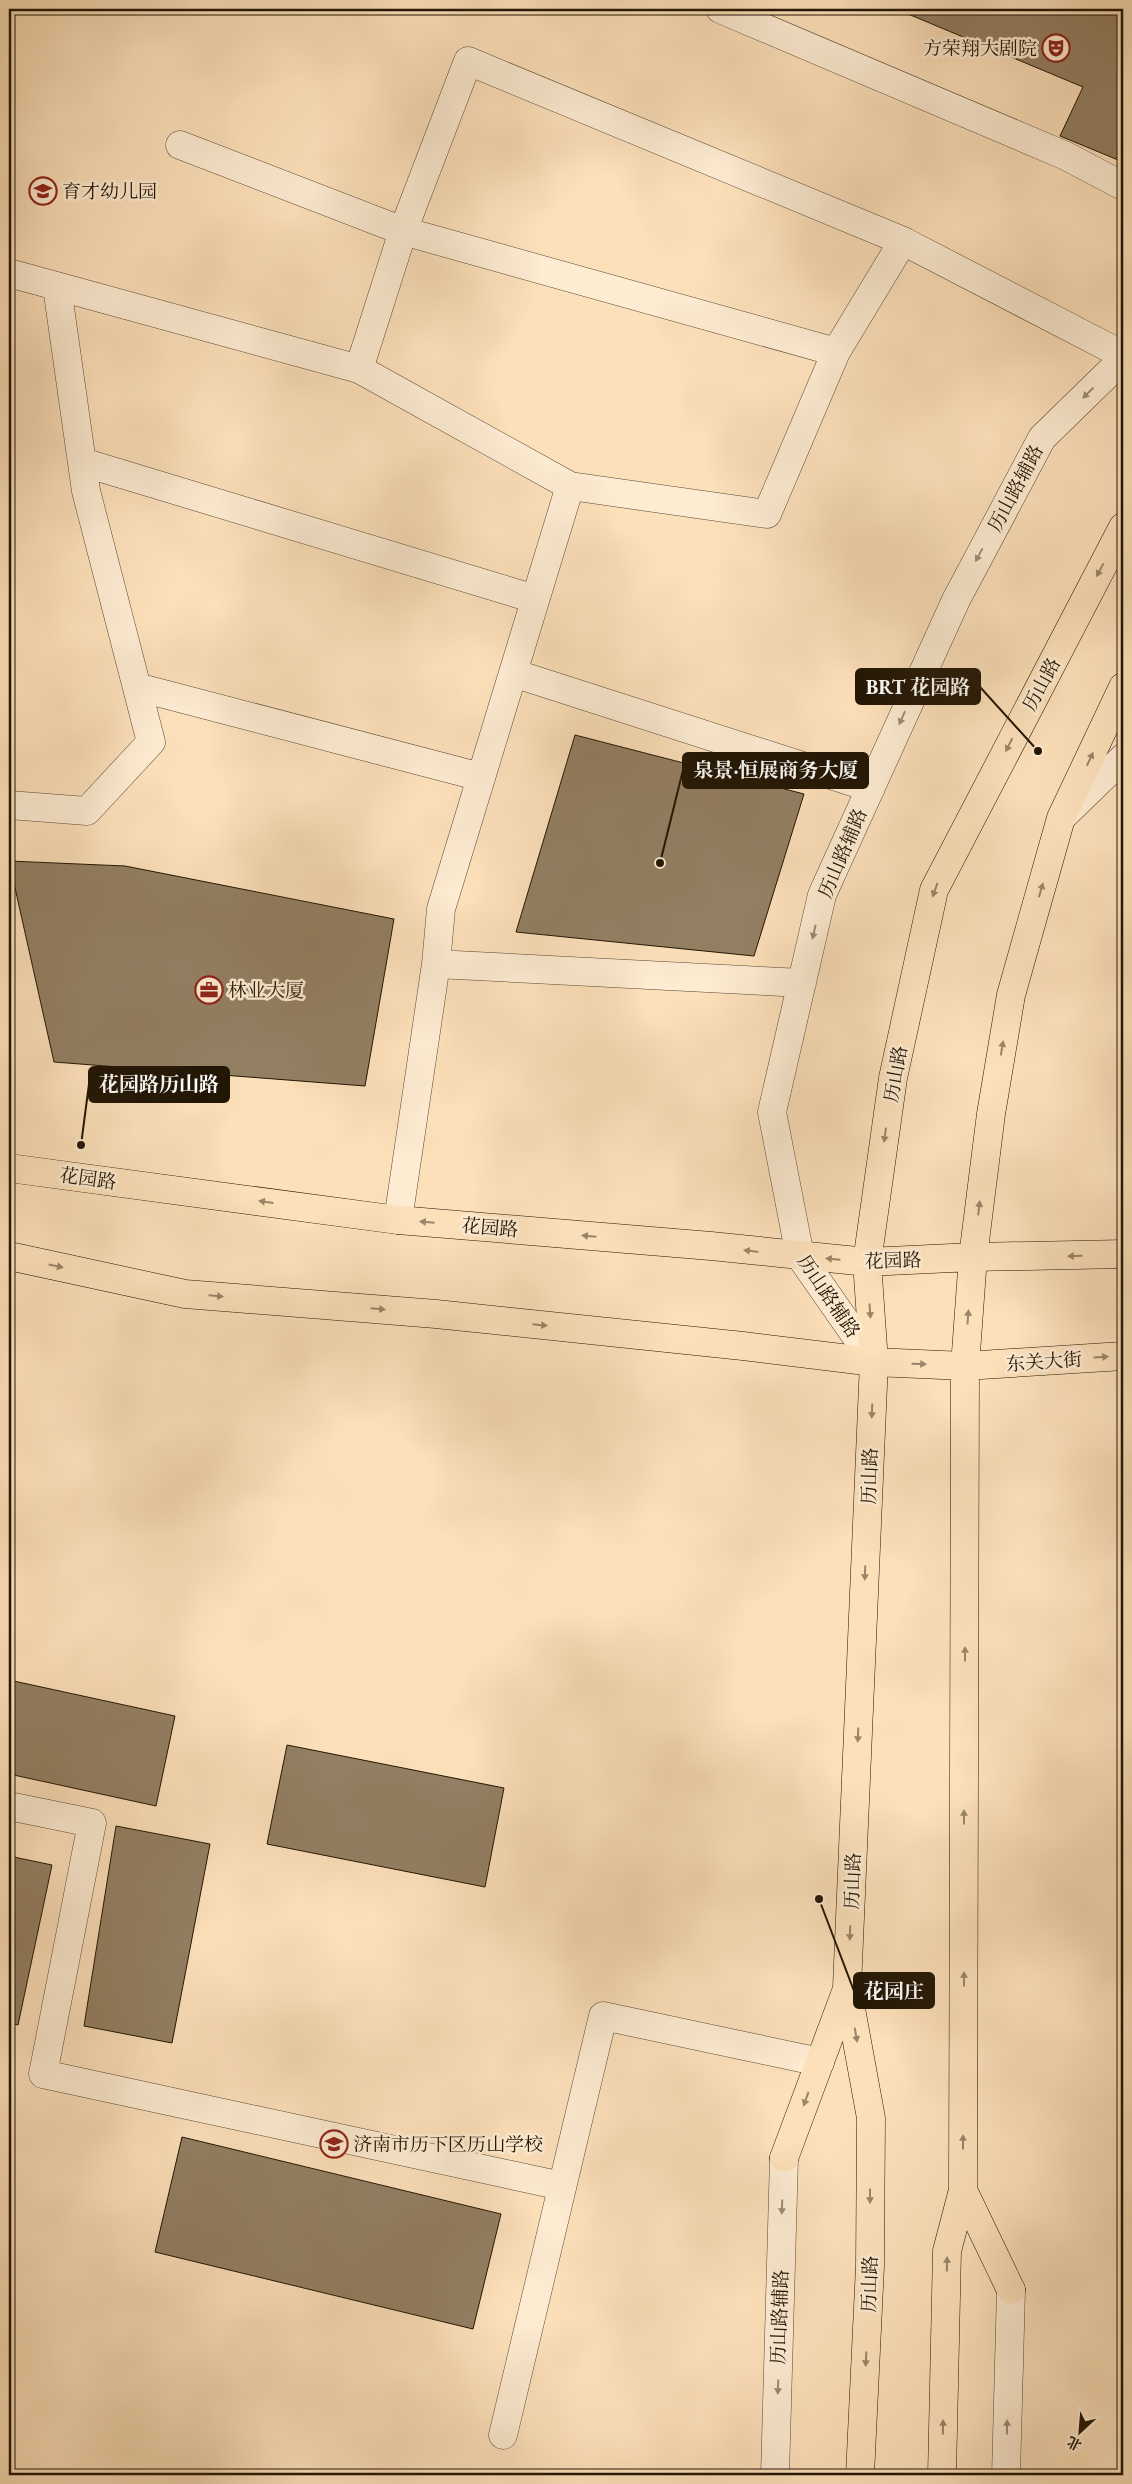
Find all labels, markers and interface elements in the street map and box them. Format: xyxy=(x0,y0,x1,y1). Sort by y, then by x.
theatre icon: 方荣翔大剧院 xyxy=(1041,33,1071,63)
place label: 方荣翔大剧院 xyxy=(923,36,1037,61)
school or university icon: 育才幼儿园 xyxy=(28,176,58,206)
place label: 育才幼儿园 xyxy=(62,179,157,204)
one-way arrow xyxy=(1083,387,1095,399)
street label: 历山路辅路 xyxy=(982,440,1049,536)
one-way arrow xyxy=(975,548,984,562)
one-way arrow xyxy=(1096,563,1104,577)
street label: 历山路 xyxy=(1017,653,1066,715)
callout: BRT 花园路 xyxy=(856,669,980,704)
text: BRT 花园路 xyxy=(866,674,970,700)
one-way arrow xyxy=(898,711,906,725)
one-way arrow xyxy=(1005,738,1013,753)
one-way arrow xyxy=(1085,751,1094,766)
callout: 泉景·恒展商务大厦 xyxy=(683,753,868,788)
text: 泉景·恒展商务大厦 xyxy=(693,757,859,783)
street label: 历山路辅路 xyxy=(812,805,873,902)
one-way arrow xyxy=(1037,882,1045,897)
one-way arrow xyxy=(931,883,939,898)
one-way arrow xyxy=(810,924,818,940)
office icon: 林业大厦 xyxy=(194,975,224,1005)
place label: 林业大厦 xyxy=(228,978,304,1003)
one-way arrow xyxy=(999,1039,1007,1055)
street label: 历山路 xyxy=(878,1044,913,1104)
callout: 花园路历山路 xyxy=(89,1067,229,1102)
text: 花园路历山路 xyxy=(99,1071,219,1097)
one-way arrow xyxy=(880,1127,888,1143)
street label: 花园路 xyxy=(58,1162,118,1195)
one-way arrow xyxy=(258,1198,274,1206)
one-way arrow xyxy=(975,1200,983,1216)
street label: 花园路 xyxy=(460,1213,519,1242)
one-way arrow xyxy=(419,1218,435,1226)
one-way arrow xyxy=(581,1232,597,1240)
one-way arrow xyxy=(743,1247,759,1255)
street label: 花园路 xyxy=(864,1247,922,1274)
street label: 历山路辅路 xyxy=(792,1250,866,1343)
one-way arrow xyxy=(1066,1252,1082,1260)
one-way arrow xyxy=(825,1255,841,1263)
one-way arrow xyxy=(49,1263,65,1271)
one-way arrow xyxy=(208,1292,224,1300)
one-way arrow xyxy=(866,1303,874,1319)
one-way arrow xyxy=(370,1306,386,1314)
one-way arrow xyxy=(965,1309,973,1325)
one-way arrow xyxy=(532,1321,548,1329)
street label: 东关大街 xyxy=(1005,1346,1083,1377)
one-way arrow xyxy=(1093,1353,1109,1361)
one-way arrow xyxy=(912,1360,928,1368)
one-way arrow xyxy=(867,1403,875,1419)
street label: 历山路 xyxy=(856,1447,883,1505)
one-way arrow xyxy=(861,1565,869,1581)
one-way arrow xyxy=(961,1646,969,1662)
one-way arrow xyxy=(854,1727,862,1743)
one-way arrow xyxy=(960,1808,968,1824)
street label: 历山路 xyxy=(839,1852,866,1910)
one-way arrow xyxy=(845,1925,853,1941)
one-way arrow xyxy=(960,1971,968,1987)
callout: 花园庄 xyxy=(854,1973,934,2008)
text: 花园庄 xyxy=(864,1978,924,2004)
one-way arrow xyxy=(852,2028,860,2044)
one-way arrow xyxy=(802,2091,809,2106)
school or university icon: 济南市历下区历山学校 xyxy=(319,2129,349,2159)
place label: 济南市历下区历山学校 xyxy=(353,2132,543,2157)
one-way arrow xyxy=(959,2133,967,2149)
one-way arrow xyxy=(866,2189,874,2205)
one-way arrow xyxy=(778,2199,786,2215)
street label: 历山路 xyxy=(856,2255,883,2313)
one-way arrow xyxy=(943,2256,951,2272)
street label: 历山路辅路 xyxy=(765,2269,794,2365)
one-way arrow xyxy=(861,2351,869,2367)
one-way arrow xyxy=(773,2379,781,2395)
north arrow xyxy=(1054,2406,1104,2456)
one-way arrow xyxy=(939,2418,947,2434)
one-way arrow xyxy=(1003,2418,1011,2434)
text: 北 xyxy=(1064,2433,1085,2455)

